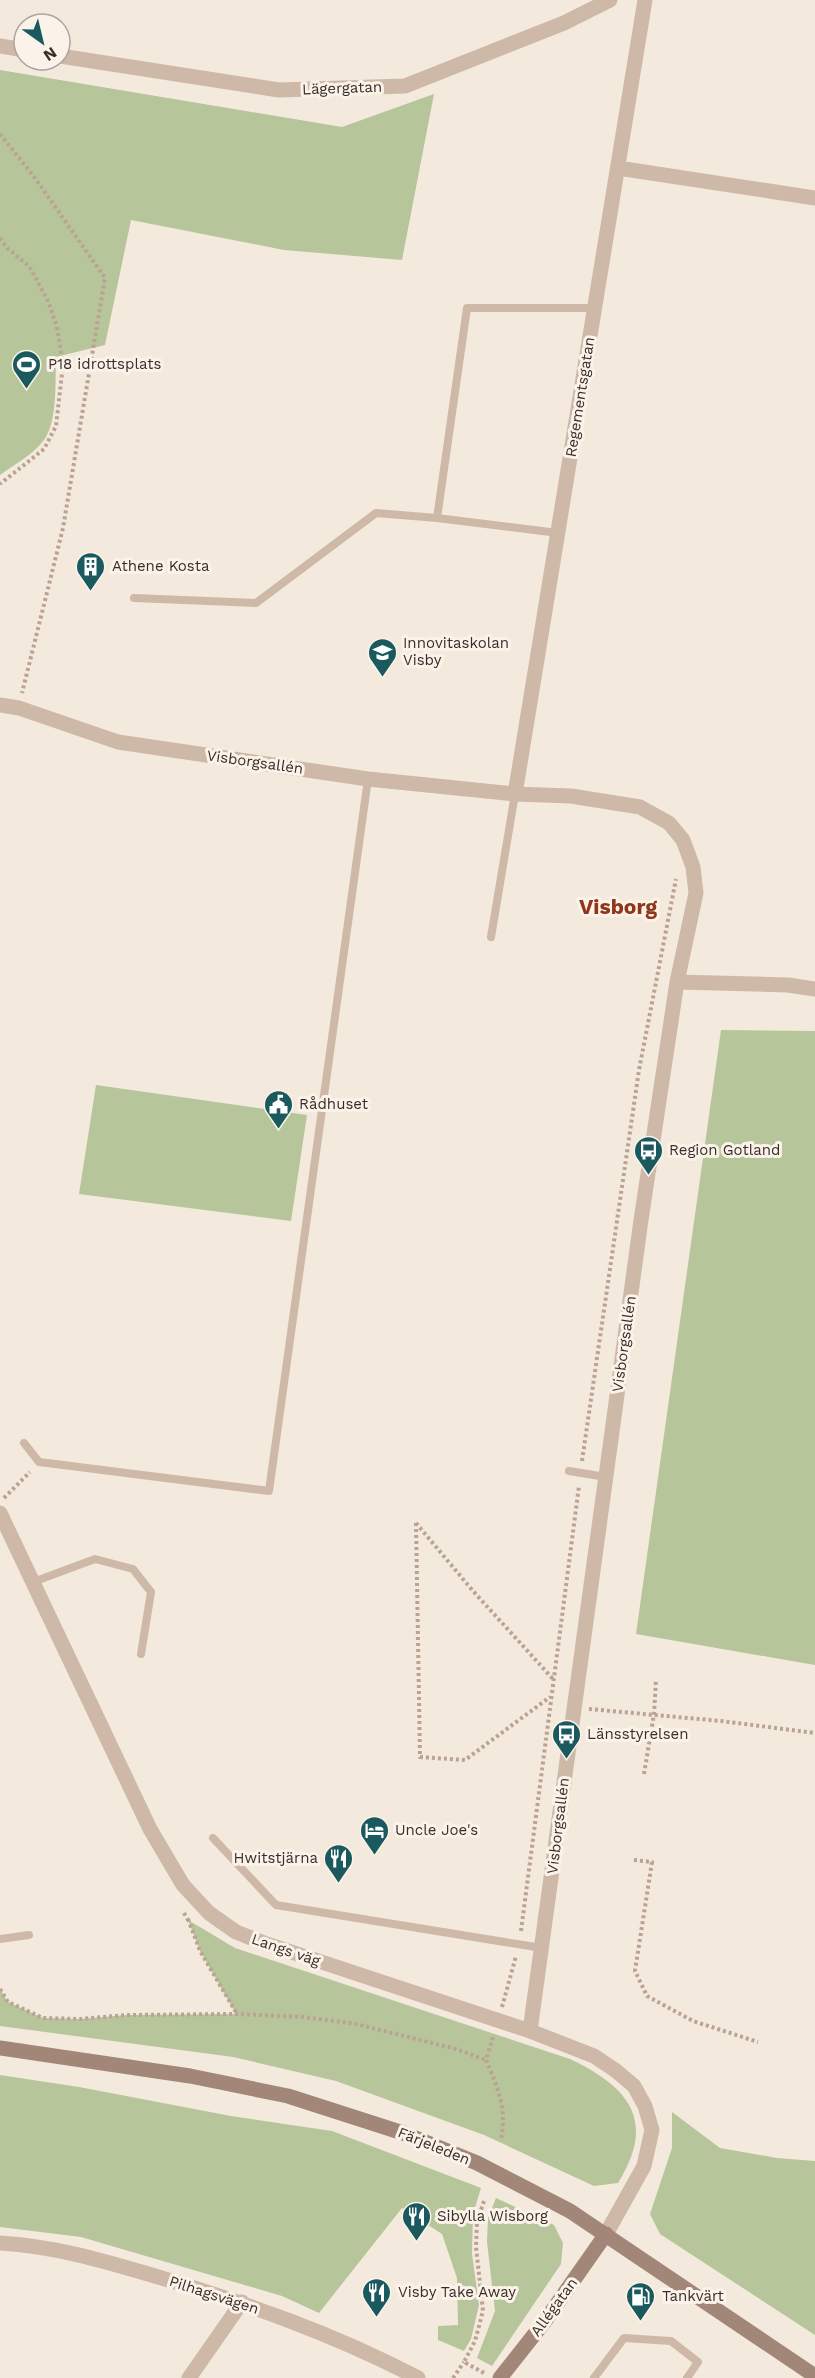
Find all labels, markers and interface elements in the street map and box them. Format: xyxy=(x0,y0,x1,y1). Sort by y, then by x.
north arrow xyxy=(12,12,72,72)
text: N xyxy=(40,43,60,65)
street label: Lägergatan xyxy=(302,78,382,98)
street label: Regementsgatan xyxy=(562,336,598,458)
sports icon: P18 idrottsplats xyxy=(11,348,43,390)
place label: P18 idrottsplats xyxy=(48,355,161,373)
building icon: Athene Kosta xyxy=(75,550,107,592)
place label: Athene Kosta xyxy=(112,557,210,575)
place label: Innovitaskolan Visby xyxy=(403,634,509,669)
school or university icon: Innovitaskolan Visby xyxy=(366,636,398,678)
street label: Visborgsallén xyxy=(206,746,304,778)
district label: Visborg xyxy=(579,894,657,919)
public building icon: Rådhuset xyxy=(262,1088,294,1130)
place label: Rådhuset xyxy=(299,1095,369,1113)
bus stop icon: Region Gotland xyxy=(632,1134,664,1176)
place label: Region Gotland xyxy=(669,1141,781,1159)
street label: Visborgsallén xyxy=(608,1295,640,1393)
bus stop icon: Länsstyrelsen xyxy=(550,1718,582,1760)
place label: Länsstyrelsen xyxy=(587,1725,689,1743)
street label: Visborgsallén xyxy=(543,1777,573,1875)
hotel icon: Uncle Joe's xyxy=(358,1814,390,1856)
place label: Uncle Joe's xyxy=(395,1821,478,1839)
restaurant icon: Hwitstjärna xyxy=(323,1842,355,1884)
place label: Hwitstjärna xyxy=(234,1849,319,1867)
street label: Langs väg xyxy=(249,1930,323,1970)
street label: Färjeleden xyxy=(395,2123,473,2169)
restaurant icon: Sibylla Wisborg xyxy=(400,2200,432,2242)
place label: Sibylla Wisborg xyxy=(437,2207,548,2225)
street label: Pilhagsvägen xyxy=(167,2272,261,2318)
street label: Allégatan xyxy=(527,2274,581,2340)
restaurant icon: Visby Take Away xyxy=(361,2276,393,2318)
fuel station icon: Tankvärt xyxy=(625,2280,657,2322)
place label: Visby Take Away xyxy=(398,2283,516,2301)
place label: Tankvärt xyxy=(662,2287,725,2305)

